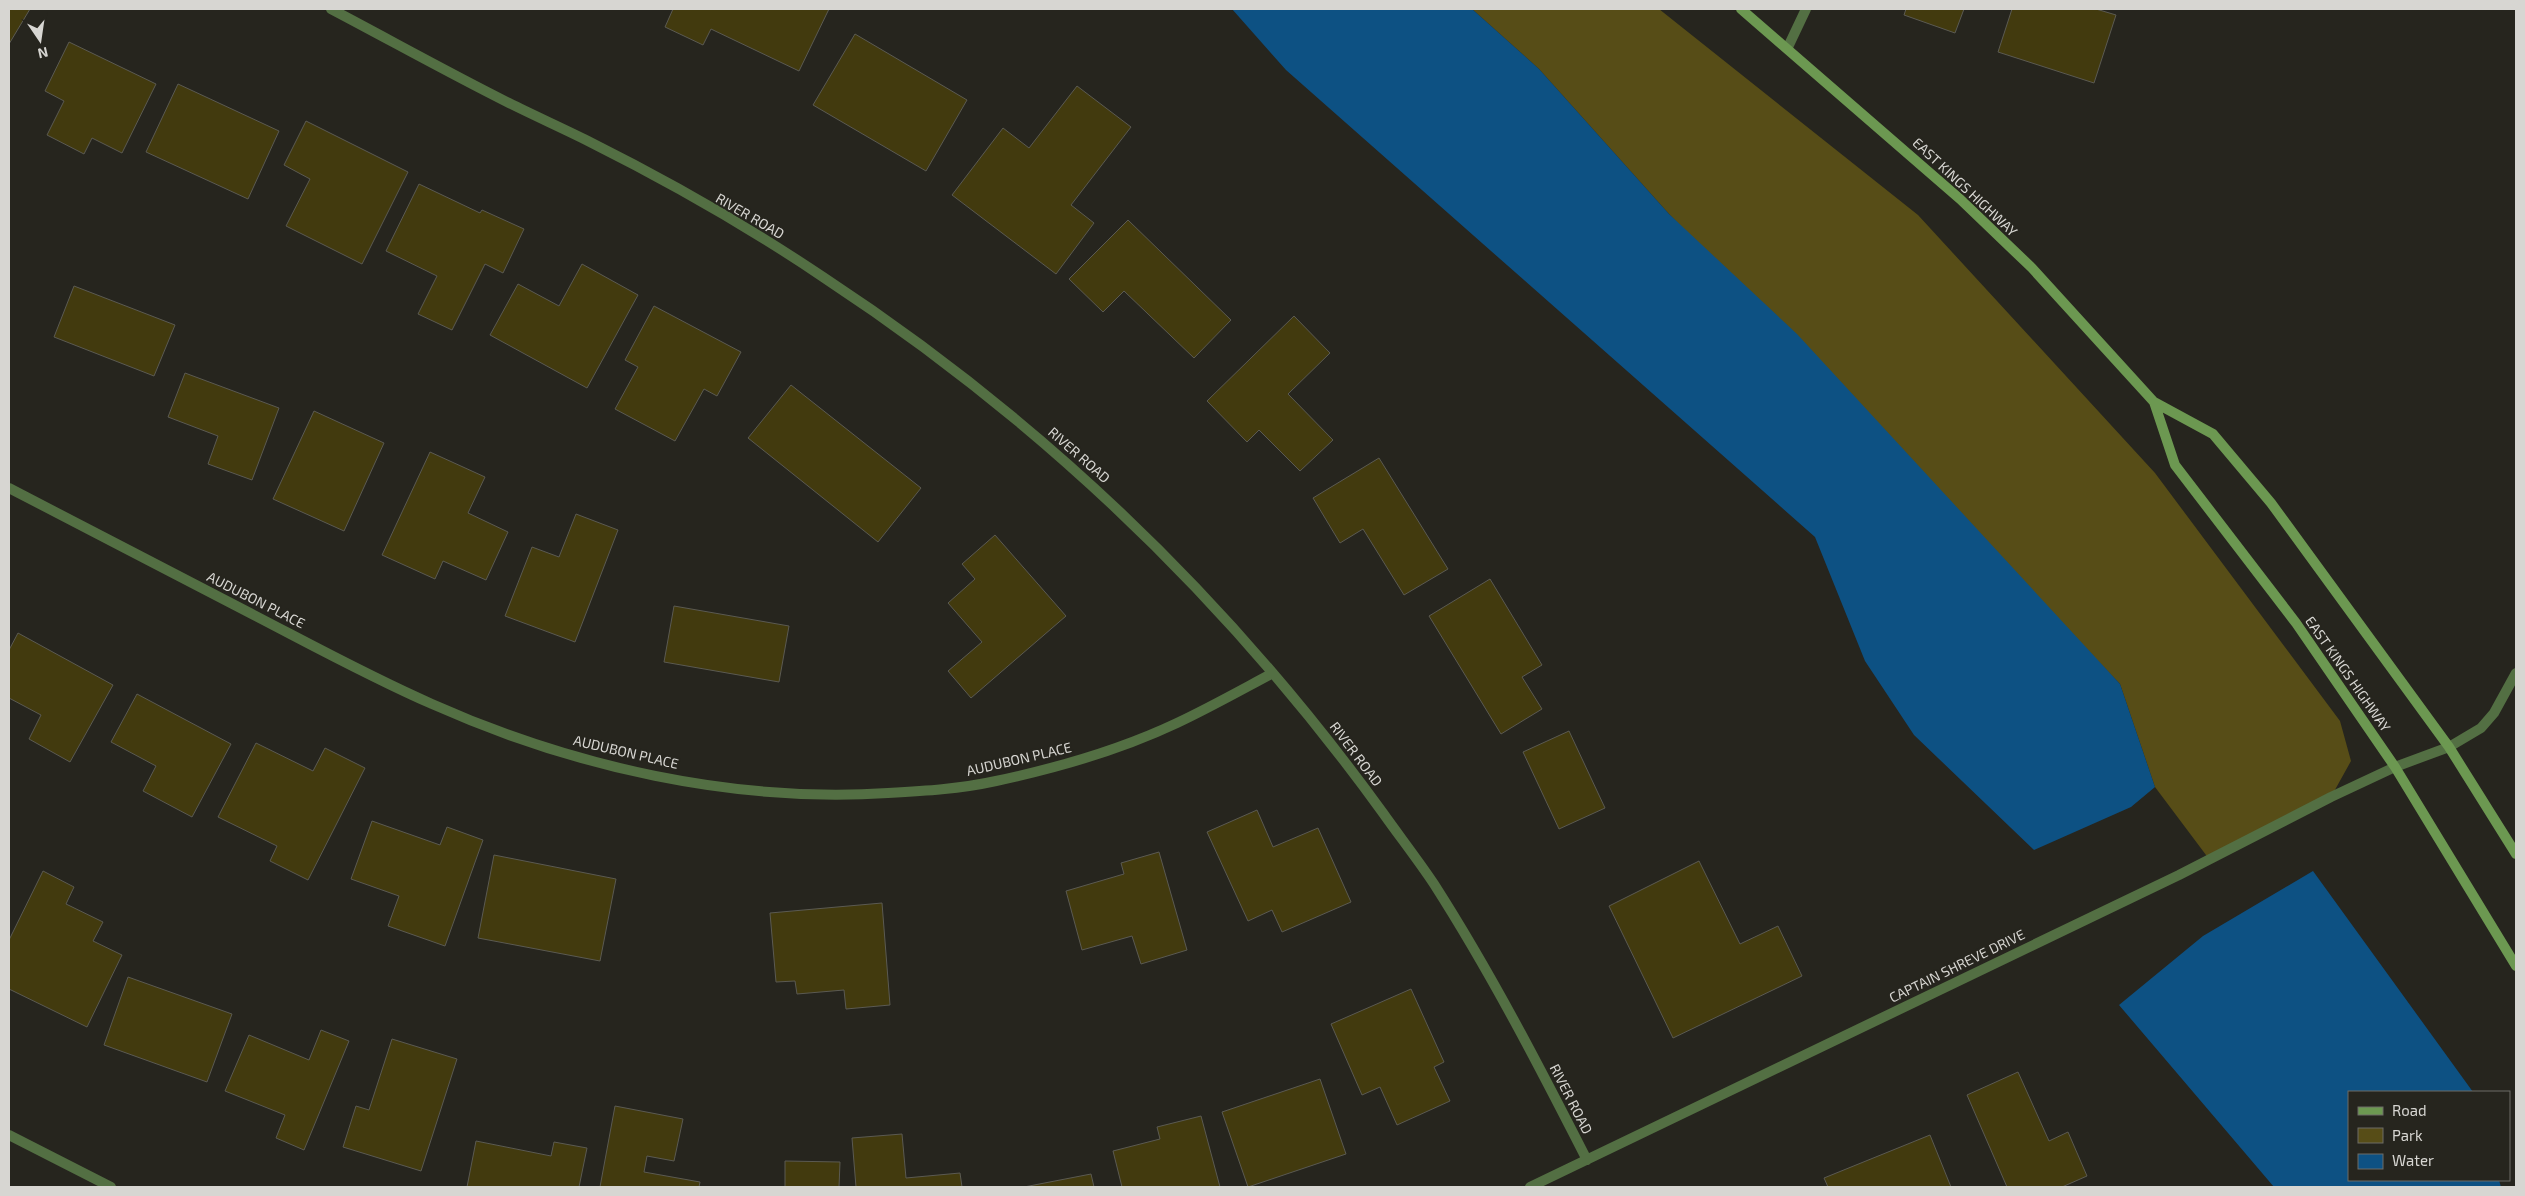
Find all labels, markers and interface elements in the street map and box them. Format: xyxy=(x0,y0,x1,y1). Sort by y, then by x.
north arrow xyxy=(15,15,65,65)
text: N xyxy=(36,44,50,63)
street label: EAST KINGS HIGHWAY xyxy=(1909,134,2021,240)
street label: RIVER ROAD xyxy=(713,189,788,242)
street label: RIVER ROAD xyxy=(1045,423,1114,486)
street label: AUDUBON PLACE xyxy=(204,568,308,632)
street label: EAST KINGS HIGHWAY xyxy=(2302,613,2395,735)
street label: RIVER ROAD xyxy=(1327,718,1386,789)
street label: AUDUBON PLACE xyxy=(572,731,681,772)
street label: AUDUBON PLACE xyxy=(965,738,1073,779)
street label: CAPTAIN SHREVE DRIVE xyxy=(1886,925,2028,1006)
street label: RIVER ROAD xyxy=(1547,1061,1596,1137)
legend xyxy=(2348,1091,2510,1181)
text: Road xyxy=(2392,1101,2427,1119)
text: Park xyxy=(2392,1126,2423,1144)
text: Water xyxy=(2392,1151,2434,1169)

